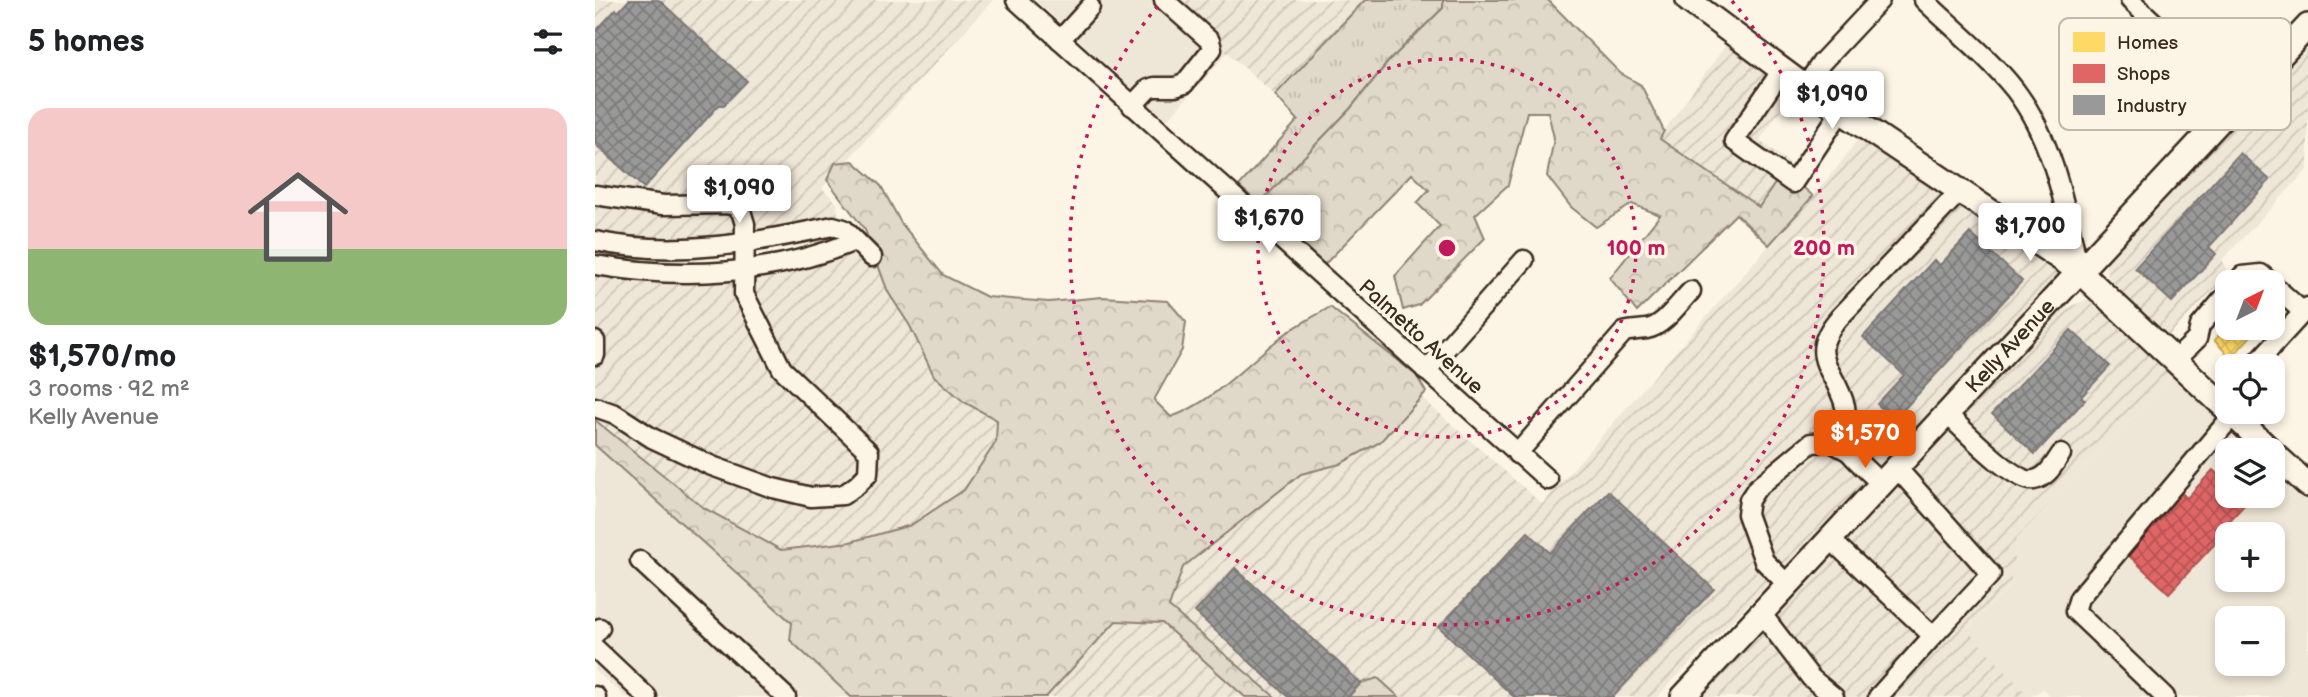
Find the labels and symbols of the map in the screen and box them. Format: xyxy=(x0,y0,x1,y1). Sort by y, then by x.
legend xyxy=(2059,18,2291,130)
text: Homes xyxy=(2117,32,2178,55)
text: Shops xyxy=(2117,63,2170,86)
pin: $1,090 xyxy=(1775,72,1889,131)
text: Industry xyxy=(2117,95,2187,118)
pin: $1,090 xyxy=(682,166,796,225)
pin: $1,670 xyxy=(1212,196,1326,255)
pin: $1,700 xyxy=(1973,204,2087,263)
centre of rings xyxy=(1435,236,1459,260)
text: 100 m xyxy=(1607,236,1665,261)
text: 200 m xyxy=(1793,236,1855,261)
north arrow xyxy=(2215,270,2285,340)
street label: Palmetto Avenue xyxy=(1354,274,1488,400)
street label: Kelly Avenue xyxy=(1960,294,2060,398)
pin: $1,570 xyxy=(1808,410,1922,470)

